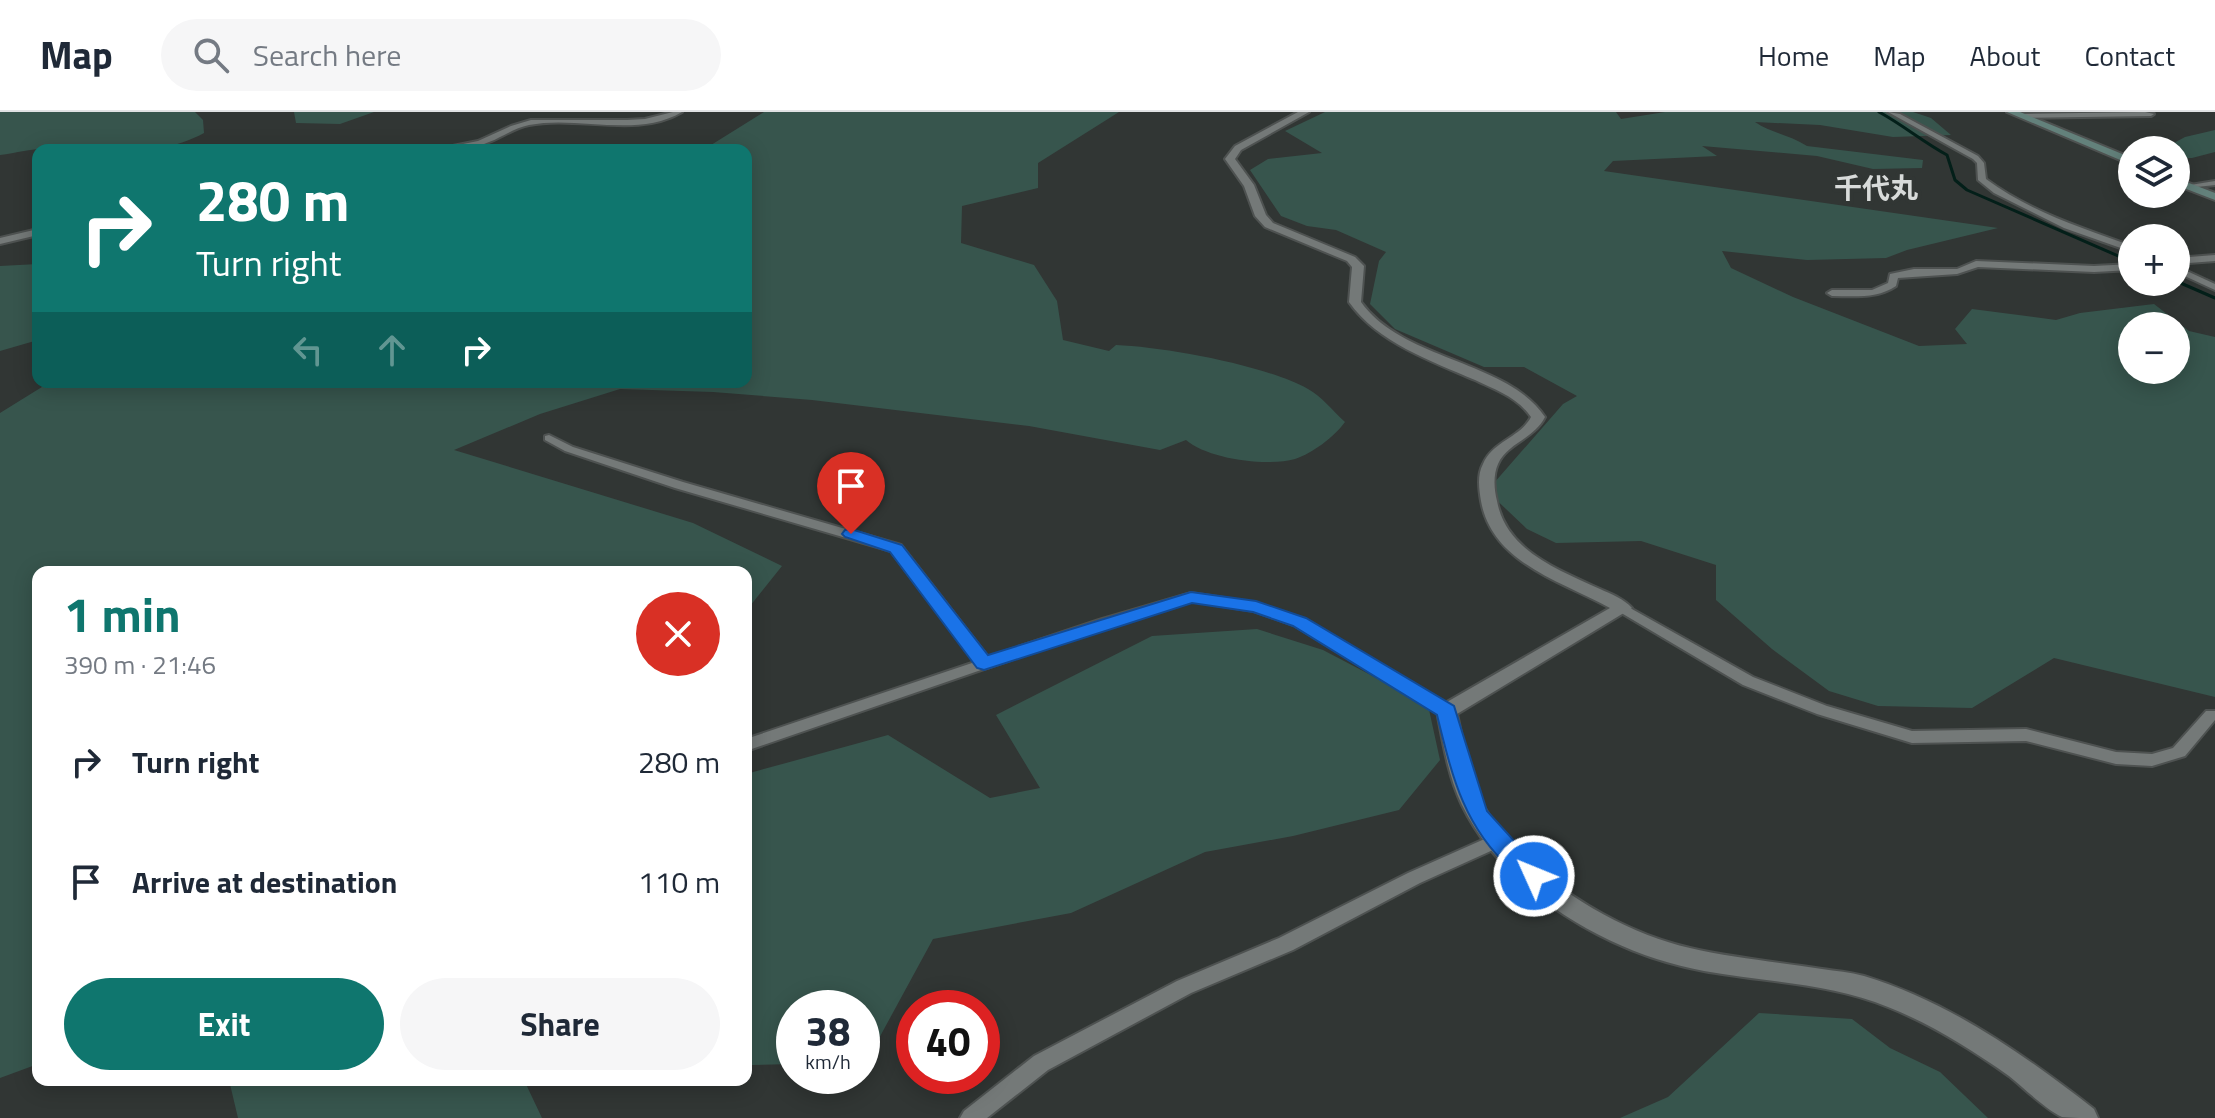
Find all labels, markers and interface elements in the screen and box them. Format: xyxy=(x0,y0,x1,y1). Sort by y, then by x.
search box xyxy=(161,19,721,91)
text: Map xyxy=(40,26,113,84)
text: Search here xyxy=(253,32,402,78)
icon: search xyxy=(189,33,233,77)
text: Home xyxy=(1758,34,1829,77)
text: Map xyxy=(1873,34,1926,77)
text: About xyxy=(1970,34,2040,77)
text: Contact xyxy=(2084,34,2175,77)
map controls xyxy=(2118,136,2190,384)
button: layers xyxy=(2118,136,2190,208)
text: 280 m xyxy=(196,158,349,243)
district label: 千代丸 xyxy=(1834,166,1918,209)
icon: right xyxy=(64,176,168,280)
button: + xyxy=(2118,224,2190,296)
text: Turn right xyxy=(196,235,341,290)
button: − xyxy=(2118,312,2190,384)
icon: left xyxy=(286,328,330,372)
icon: ahead xyxy=(370,328,414,372)
icon: right xyxy=(454,328,498,372)
pin xyxy=(817,452,885,534)
icon: arrive xyxy=(829,464,873,508)
text: 1 min xyxy=(64,578,181,651)
button: close xyxy=(636,592,720,676)
text: 390 m · 21:46 xyxy=(64,645,216,684)
text: Turn right xyxy=(132,739,260,785)
text: 280 m xyxy=(638,739,720,785)
icon: right xyxy=(64,740,108,784)
position arrow xyxy=(1492,834,1576,918)
text: Arrive at destination xyxy=(132,859,397,905)
text: 110 m xyxy=(638,859,720,905)
icon: arrive xyxy=(64,860,108,904)
button: Exit xyxy=(64,978,384,1070)
button: Share xyxy=(400,978,720,1070)
speed limit sign: 40 xyxy=(896,990,1000,1094)
text: 38 xyxy=(806,1001,850,1062)
text: km/h xyxy=(805,1046,851,1077)

